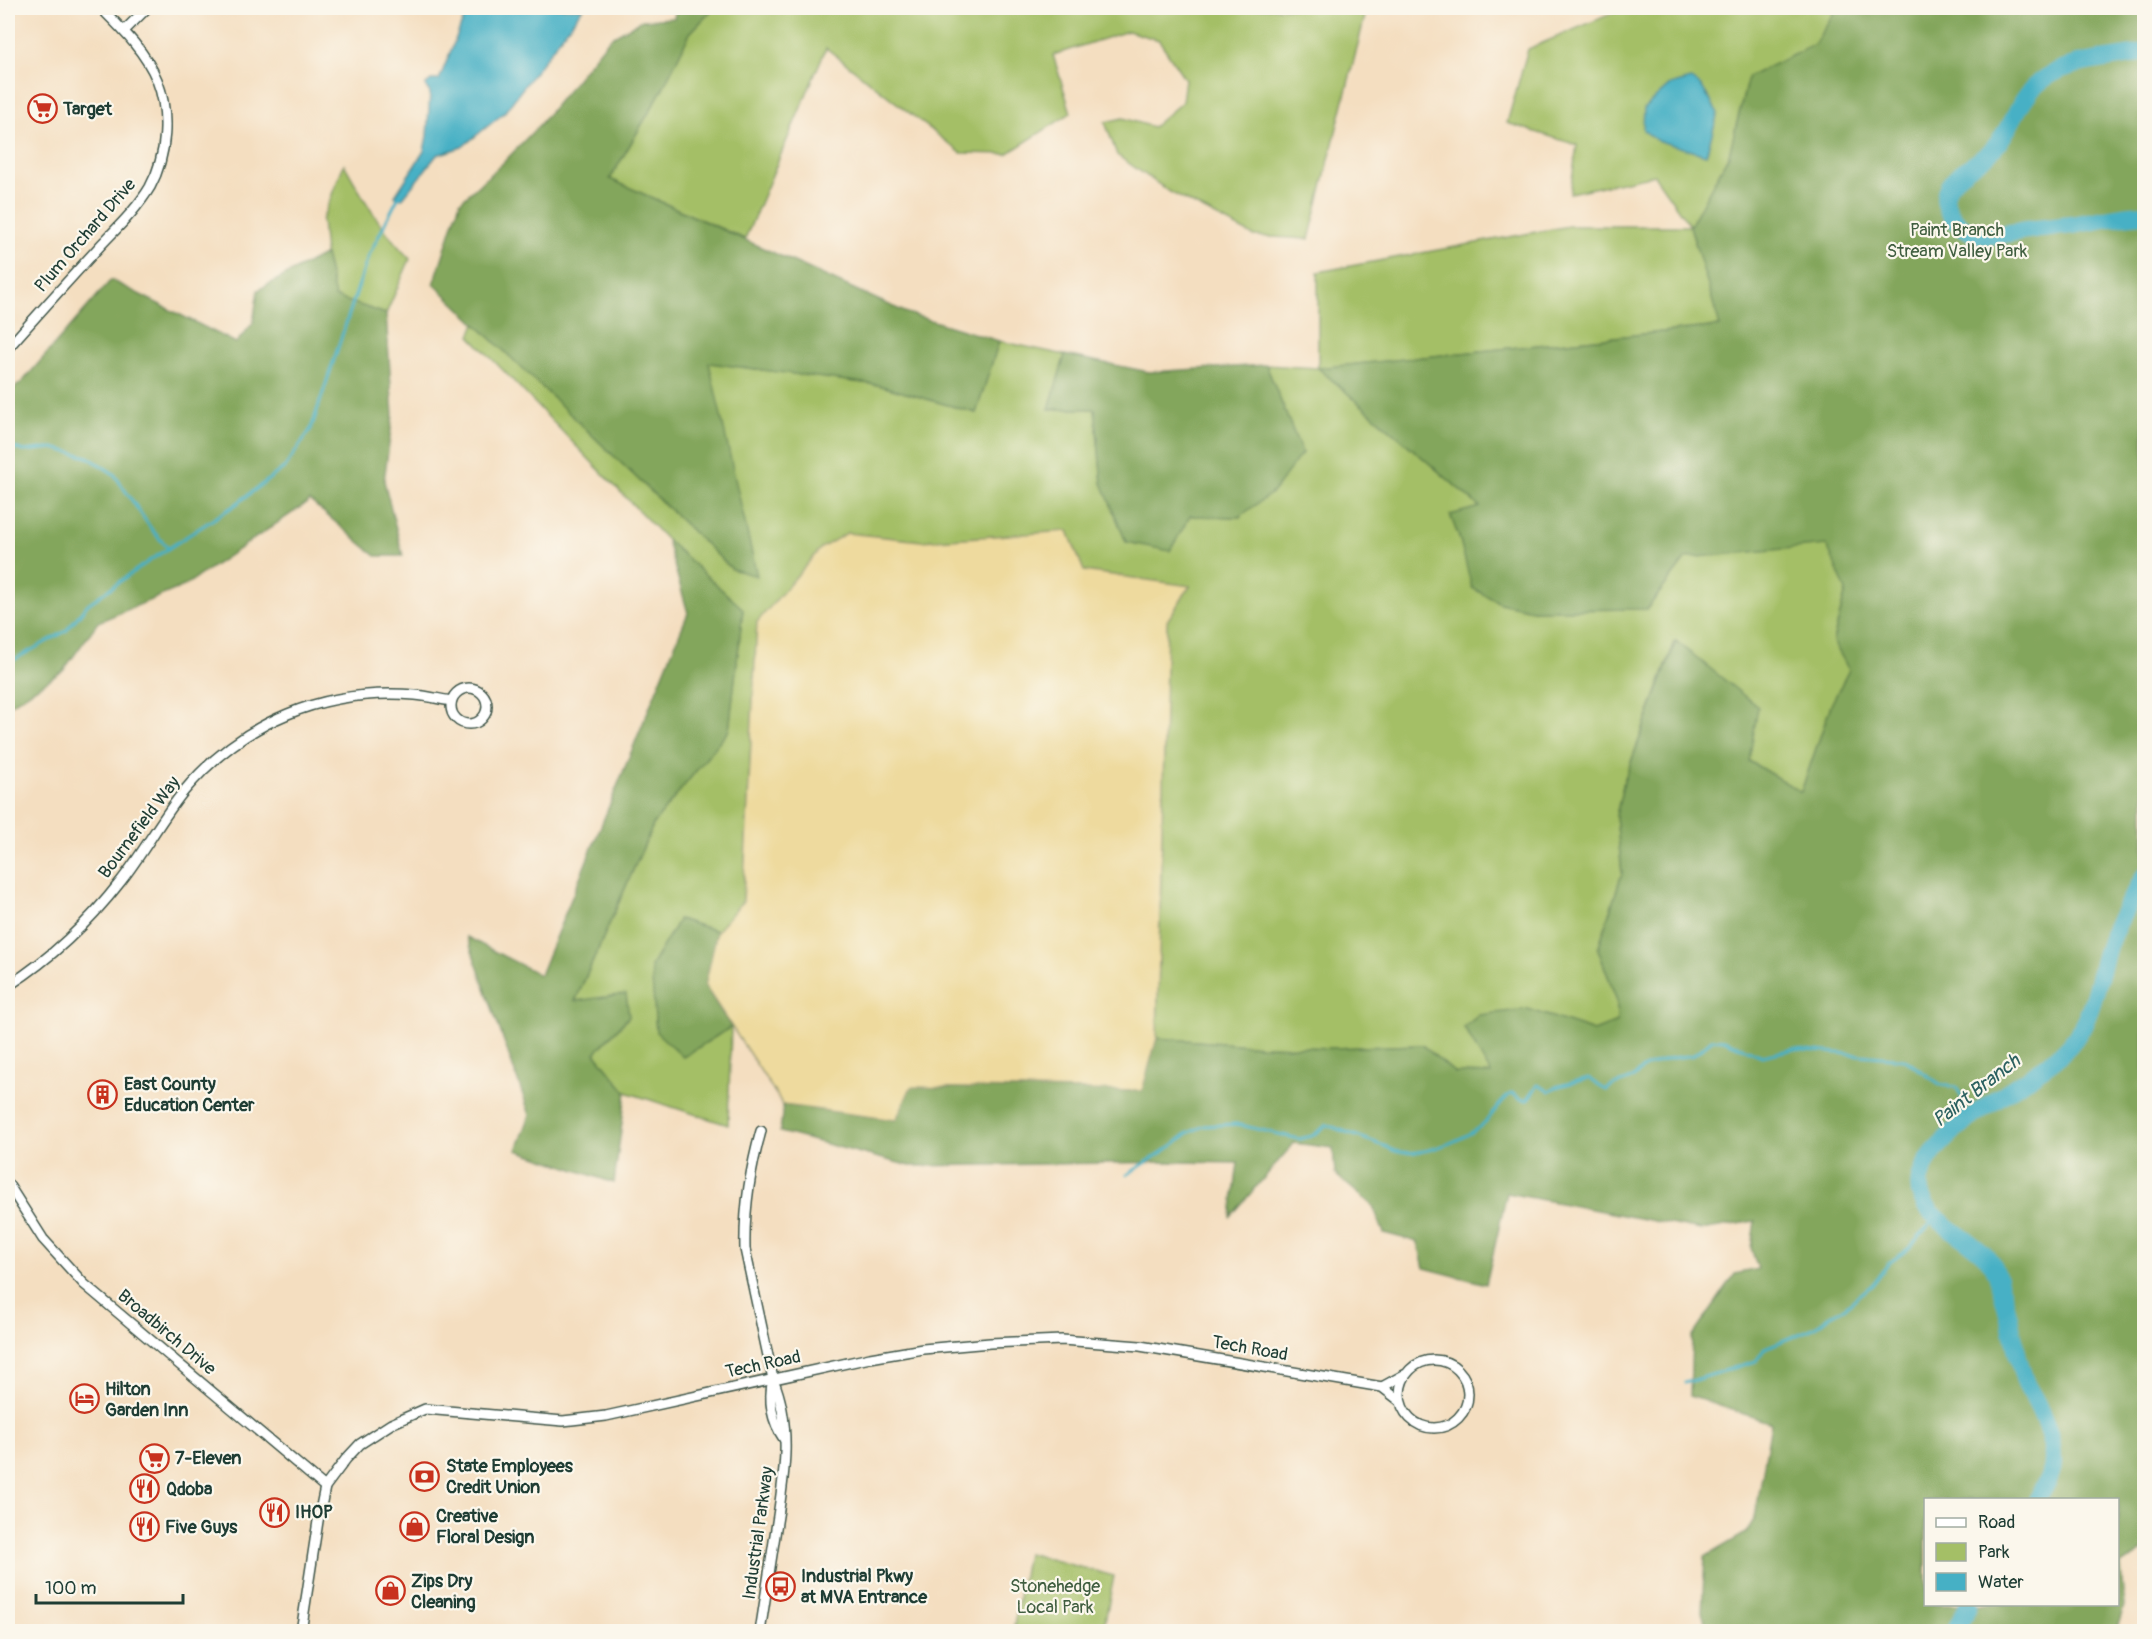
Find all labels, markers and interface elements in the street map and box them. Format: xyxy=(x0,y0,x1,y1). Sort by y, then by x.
supermarket icon: Target xyxy=(26,93,58,125)
place label: Target xyxy=(62,98,113,121)
street label: Plum Orchard Drive xyxy=(30,173,141,297)
park label: Paint Branch Stream Valley Park xyxy=(1887,219,2028,263)
street label: Bournefield Way xyxy=(93,771,186,883)
water label: Paint Branch xyxy=(1927,1047,2026,1132)
place label: East County Education Center xyxy=(124,1073,255,1117)
building icon: East County Education Center xyxy=(87,1078,119,1110)
street label: Broadbirch Drive xyxy=(113,1285,221,1380)
street label: Tech Road xyxy=(1210,1331,1290,1366)
street label: Tech Road xyxy=(723,1345,803,1384)
place label: Hilton Garden Inn xyxy=(105,1378,188,1422)
hotel icon: Hilton Garden Inn xyxy=(68,1383,100,1415)
supermarket icon: 7-Eleven xyxy=(138,1442,170,1474)
place label: 7-Eleven xyxy=(175,1447,242,1470)
place label: State Employees Credit Union xyxy=(446,1455,574,1499)
bank icon: State Employees Credit Union xyxy=(409,1460,441,1492)
street label: Industrial Parkway xyxy=(738,1465,779,1601)
restaurant icon: Qdoba xyxy=(129,1473,161,1505)
place label: Qdoba xyxy=(166,1478,213,1501)
restaurant icon: IHOP xyxy=(258,1496,290,1528)
legend xyxy=(1924,1498,2119,1606)
place label: IHOP xyxy=(295,1501,333,1524)
place label: Creative Floral Design xyxy=(436,1505,534,1549)
shop icon: Creative Floral Design xyxy=(399,1510,431,1542)
restaurant icon: Five Guys xyxy=(128,1511,160,1543)
text: Road xyxy=(1978,1511,2015,1534)
place label: Five Guys xyxy=(165,1516,238,1539)
text: Park xyxy=(1978,1541,2010,1564)
place label: Industrial Pkwy at MVA Entrance xyxy=(801,1565,928,1609)
scale bar xyxy=(36,1567,183,1605)
place label: Zips Dry Cleaning xyxy=(411,1570,476,1614)
bus stop icon: Industrial Pkwy at MVA Entrance xyxy=(764,1570,796,1602)
text: Water xyxy=(1978,1571,2024,1594)
shop icon: Zips Dry Cleaning xyxy=(374,1575,406,1607)
park label: Stonehedge Local Park xyxy=(1010,1575,1100,1619)
text: 100 m xyxy=(45,1577,97,1600)

